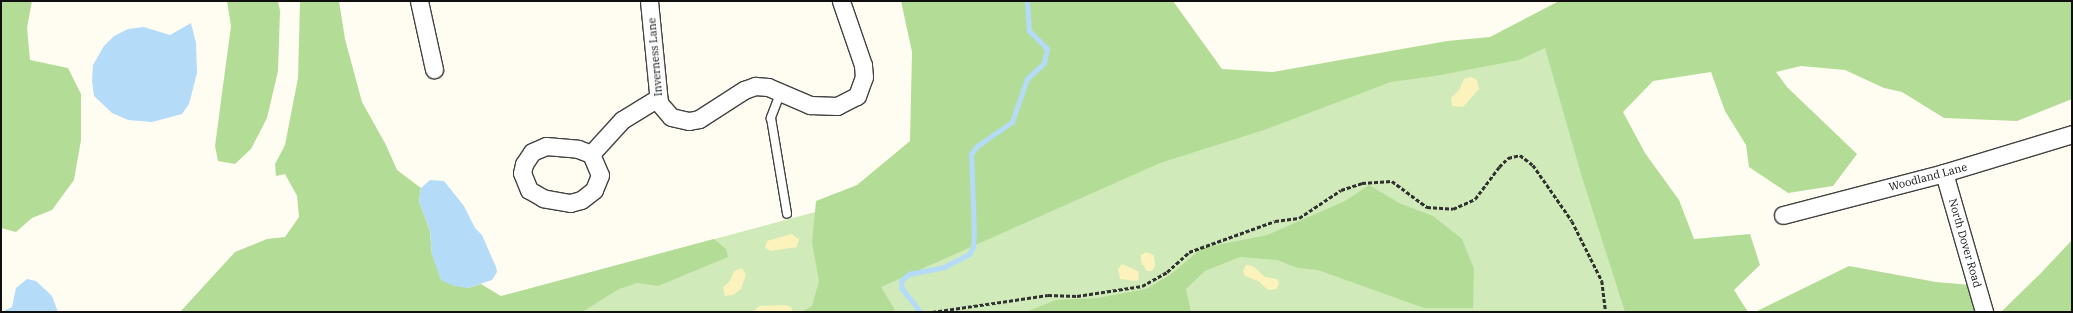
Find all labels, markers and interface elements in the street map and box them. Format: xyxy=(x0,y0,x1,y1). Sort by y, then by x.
street label: Inverness Lane xyxy=(645,17,665,97)
street label: Woodland Lane xyxy=(1887,160,1969,194)
street label: North Dover Road xyxy=(1946,197,1984,289)

